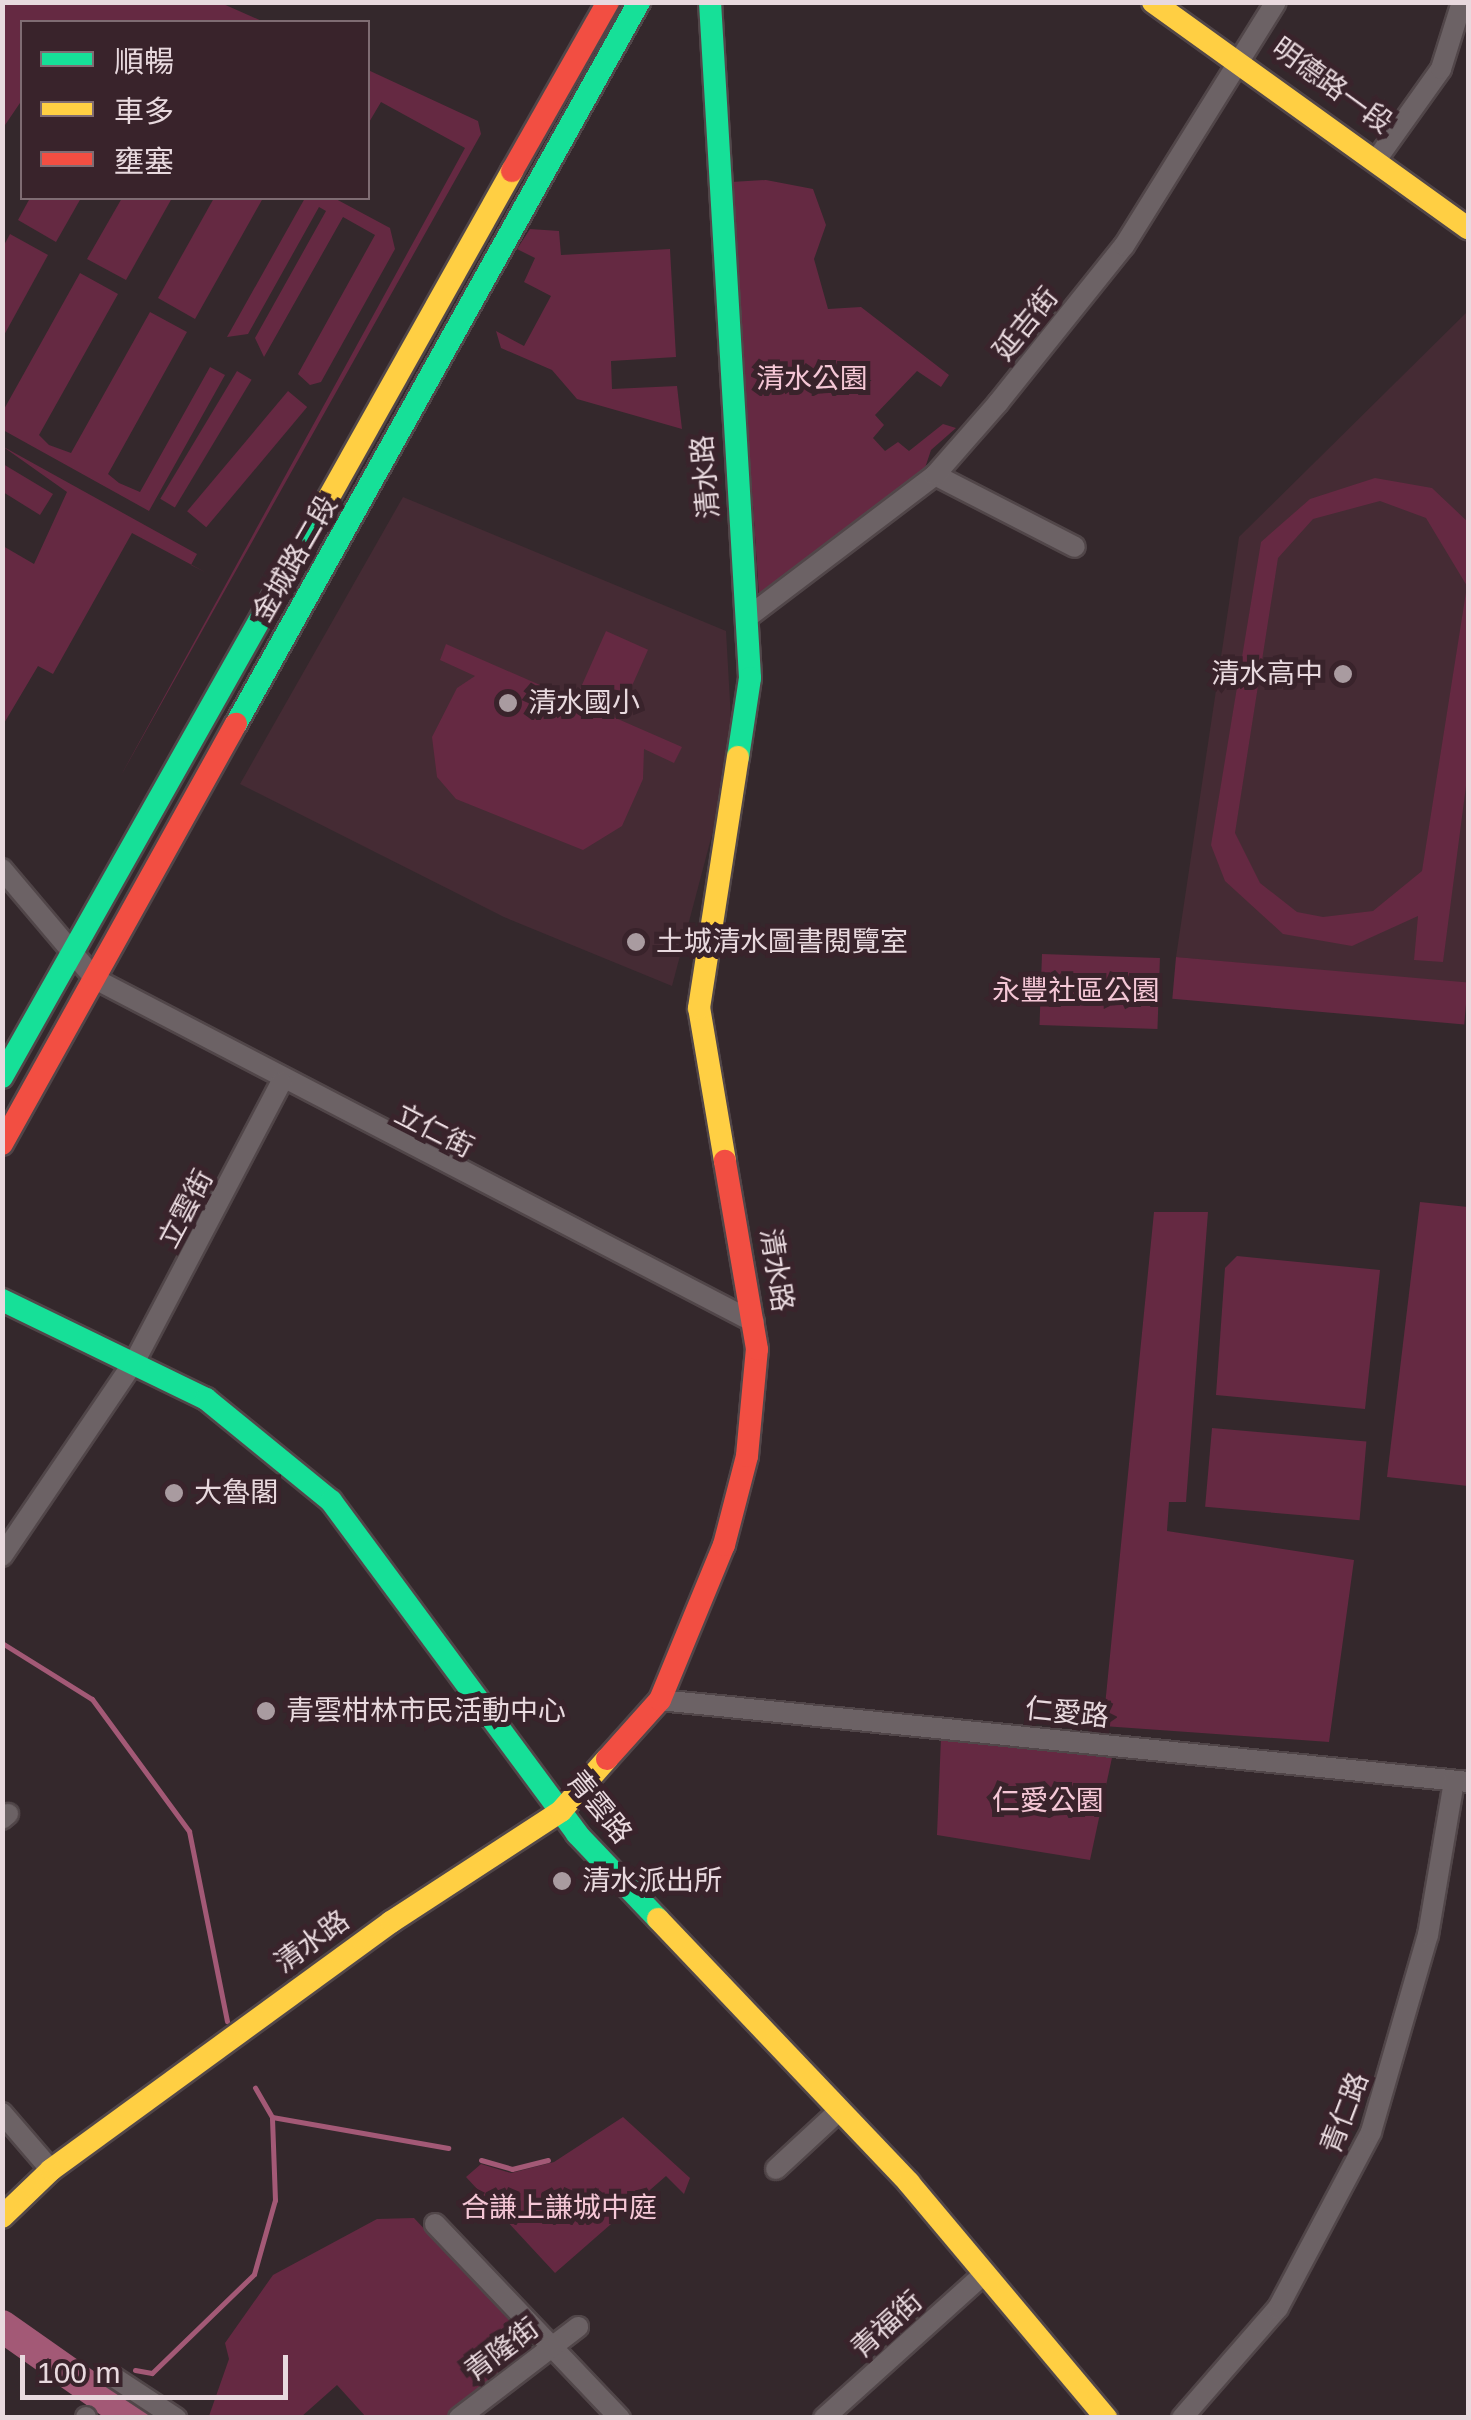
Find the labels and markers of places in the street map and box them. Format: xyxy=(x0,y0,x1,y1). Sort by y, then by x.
place label: 清水高中 xyxy=(1211,657,1323,691)
marker: 清水高中 xyxy=(1332,663,1354,685)
place label: 清水國小 xyxy=(528,686,640,720)
marker: 清水國小 xyxy=(497,692,519,714)
place label: 土城清水圖書閱覽室 xyxy=(656,925,908,959)
marker: 土城清水圖書閱覽室 xyxy=(625,931,647,953)
place label: 大魯閣 xyxy=(194,1476,278,1510)
marker: 大魯閣 xyxy=(163,1482,185,1504)
place label: 青雲柑林市民活動中心 xyxy=(286,1694,566,1728)
marker: 青雲柑林市民活動中心 xyxy=(255,1700,277,1722)
place label: 清水派出所 xyxy=(582,1864,722,1898)
marker: 清水派出所 xyxy=(551,1870,573,1892)

